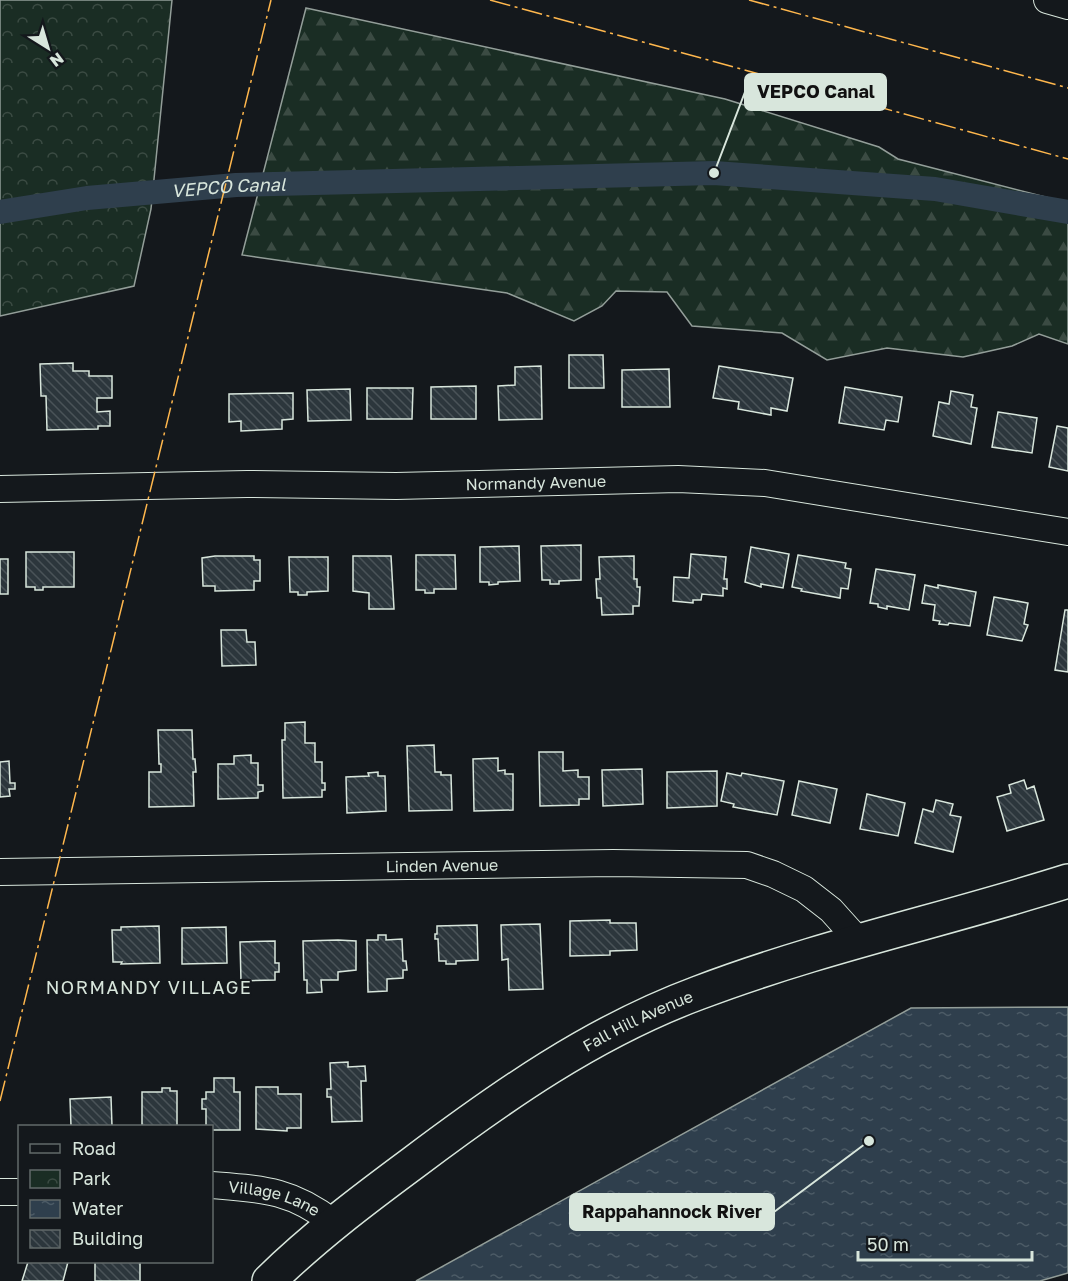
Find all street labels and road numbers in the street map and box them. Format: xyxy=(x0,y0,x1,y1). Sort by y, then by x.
street label: Normandy Avenue xyxy=(465,471,606,494)
street label: Linden Avenue xyxy=(385,855,498,876)
street label: Fall Hill Avenue xyxy=(579,986,696,1056)
street label: Village Lane xyxy=(228,1176,324,1220)

